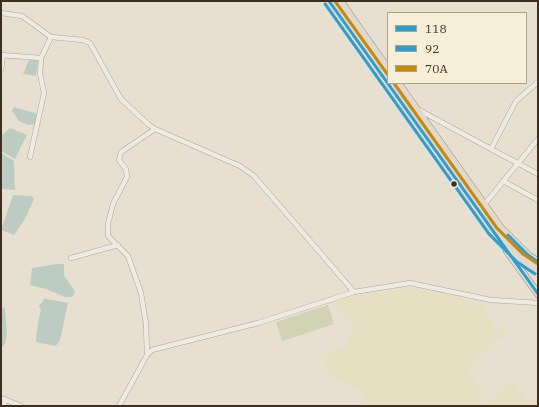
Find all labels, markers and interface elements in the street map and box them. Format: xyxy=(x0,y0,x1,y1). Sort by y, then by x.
legend xyxy=(387,12,527,84)
text: 118 xyxy=(425,21,447,36)
text: 92 xyxy=(425,41,439,56)
text: 70A xyxy=(425,61,448,76)
unlabelled marker xyxy=(449,179,459,189)

